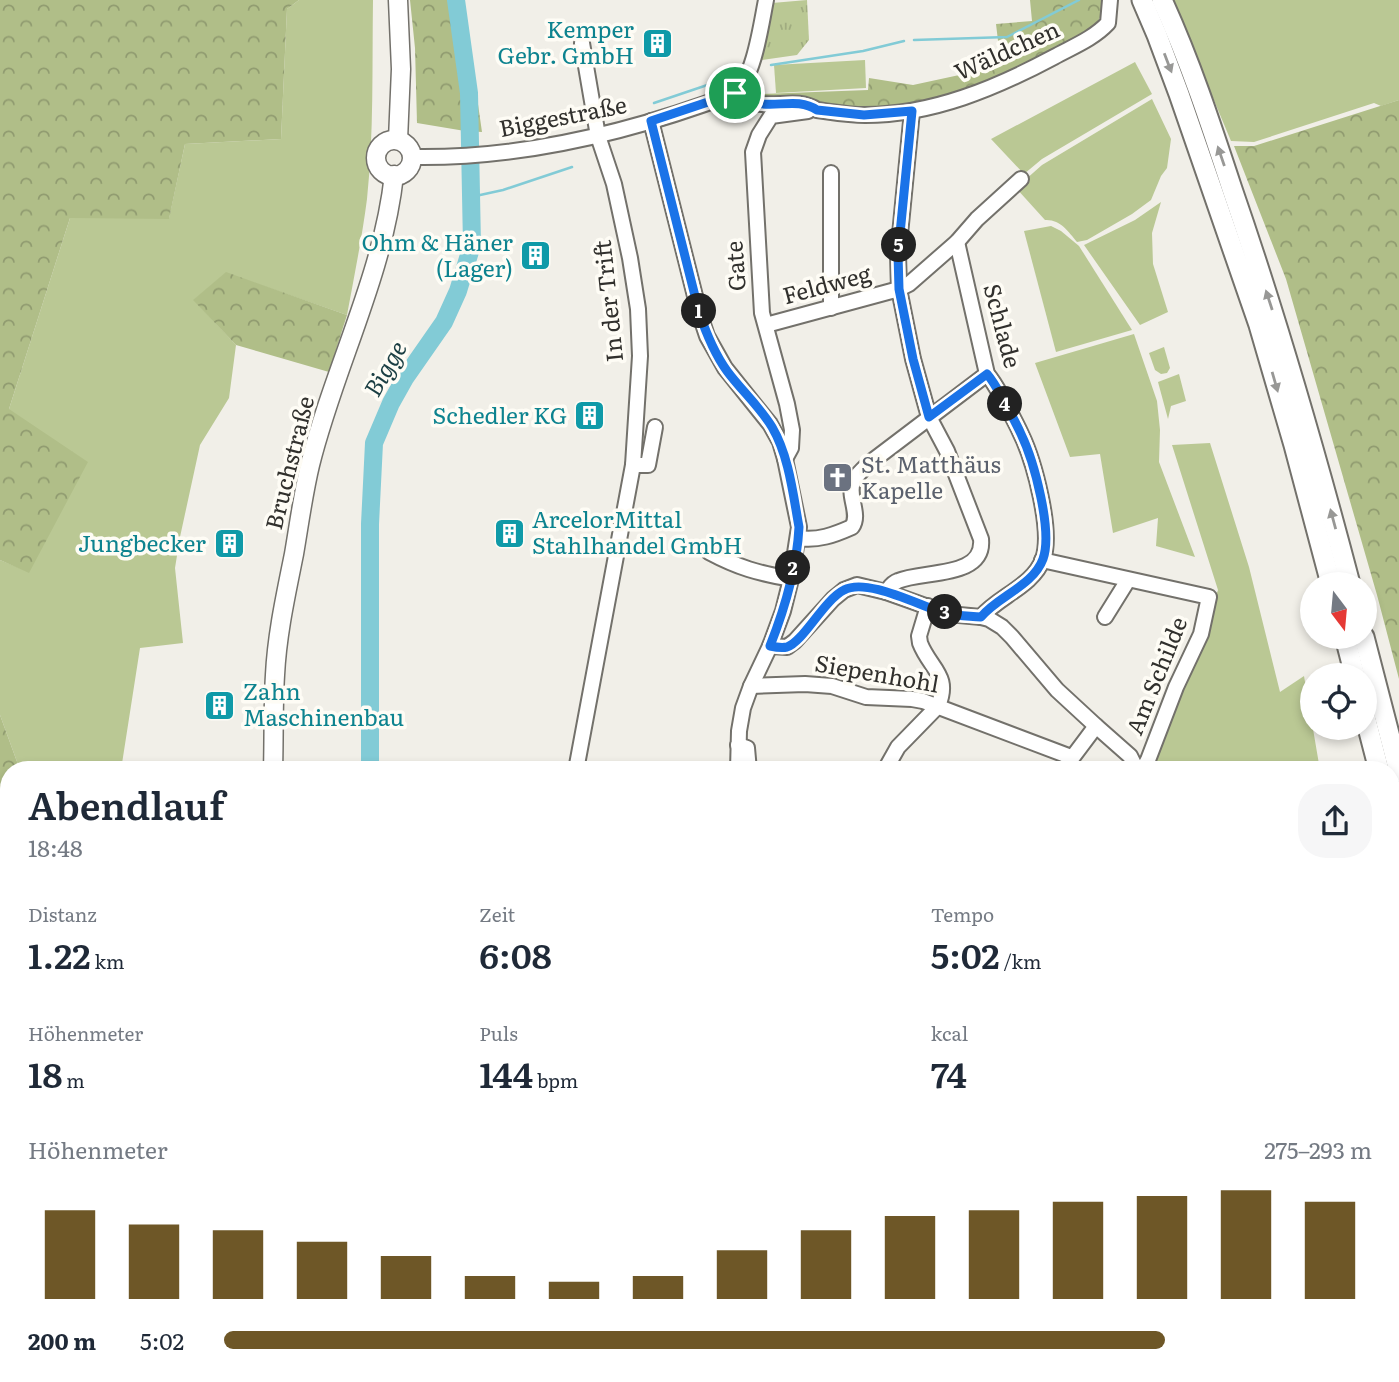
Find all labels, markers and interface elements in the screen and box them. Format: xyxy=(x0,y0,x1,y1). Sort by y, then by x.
place label: Kemper Gebr. GmbH xyxy=(498,11,634,71)
street label: Wäldchen xyxy=(948,11,1064,87)
building icon: Kemper Gebr. GmbH xyxy=(640,26,674,60)
one-way arrow xyxy=(1162,53,1173,74)
pin xyxy=(705,63,765,123)
icon: arrive xyxy=(716,74,754,112)
street label: Biggestraße xyxy=(496,86,629,144)
one-way arrow xyxy=(1215,146,1226,167)
place label: Ohm & Häner (Lager) xyxy=(361,224,513,284)
pin: 5 xyxy=(881,228,916,262)
text: 5 xyxy=(893,230,904,258)
building icon: Ohm & Häner (Lager) xyxy=(519,239,553,273)
street label: In der Trift xyxy=(584,239,630,364)
street label: Gate xyxy=(715,240,753,292)
street label: Feldweg xyxy=(779,255,875,311)
street label: Schlade xyxy=(976,280,1032,371)
one-way arrow xyxy=(1263,289,1274,310)
pin: 1 xyxy=(682,294,716,328)
text: 1 xyxy=(695,296,702,324)
water label: Bigge xyxy=(354,333,414,402)
one-way arrow xyxy=(1271,372,1281,393)
pin: 4 xyxy=(988,386,1023,422)
text: 4 xyxy=(999,389,1010,417)
street label: Bruchstraße xyxy=(255,392,321,533)
place label: Schedler KG xyxy=(432,397,567,431)
building icon: Schedler KG xyxy=(573,399,607,433)
place label: St. Matthäus Kapelle xyxy=(861,446,1001,506)
church icon: St. Matthäus Kapelle xyxy=(821,461,855,495)
place label: ArcelorMittal Stahlhandel GmbH xyxy=(532,501,742,561)
one-way arrow xyxy=(1327,508,1337,529)
building icon: ArcelorMittal Stahlhandel GmbH xyxy=(492,516,526,550)
place label: Jungbecker xyxy=(78,525,206,559)
building icon: Jungbecker xyxy=(212,527,246,561)
pin: 2 xyxy=(776,550,810,586)
text: 2 xyxy=(787,553,798,581)
north arrow xyxy=(1300,572,1377,649)
map controls xyxy=(1300,572,1377,740)
pin: 3 xyxy=(928,594,962,630)
text: 3 xyxy=(939,597,950,625)
street label: Am Schilde xyxy=(1116,611,1194,739)
street label: Siepenhohl xyxy=(813,644,942,700)
button: locate xyxy=(1300,663,1377,740)
place label: Zahn Maschinenbau xyxy=(243,673,404,733)
building icon: Zahn Maschinenbau xyxy=(203,688,237,722)
text: Abendlauf xyxy=(28,775,225,832)
button: share xyxy=(1298,784,1372,858)
text: 18:48 xyxy=(28,830,83,864)
text: Distanz xyxy=(28,900,97,928)
text: Zeit xyxy=(479,900,515,928)
text: Tempo xyxy=(931,900,994,928)
text: 1.22 xyxy=(28,928,91,980)
text: 6:08 xyxy=(479,928,552,980)
text: 5:02 xyxy=(931,928,1000,980)
text: km xyxy=(91,947,124,975)
text: /km xyxy=(1000,947,1042,975)
text: Höhenmeter xyxy=(28,1019,143,1047)
text: Puls xyxy=(479,1019,518,1047)
text: kcal xyxy=(931,1019,968,1047)
text: 18 xyxy=(28,1047,62,1099)
text: 144 xyxy=(479,1047,533,1099)
text: 74 xyxy=(931,1047,967,1099)
text: m xyxy=(62,1066,85,1094)
text: bpm xyxy=(533,1066,578,1094)
text: Höhenmeter xyxy=(28,1132,168,1166)
text: 275–293 m xyxy=(1264,1132,1372,1166)
text: 200 m xyxy=(28,1323,96,1357)
text: 5:02 xyxy=(140,1323,184,1357)

